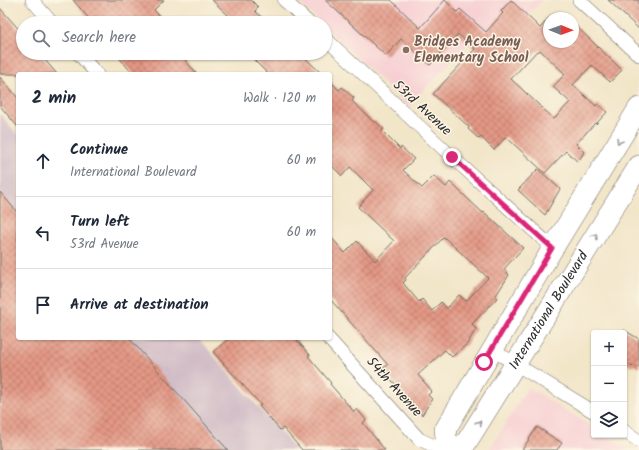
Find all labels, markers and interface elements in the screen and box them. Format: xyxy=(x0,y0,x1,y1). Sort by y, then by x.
north arrow xyxy=(543,12,579,48)
search box xyxy=(16,16,332,60)
text: Search here xyxy=(62,26,136,50)
icon: search xyxy=(30,27,52,49)
place label: Bridges Academy Elementary School xyxy=(414,31,529,69)
marker: Bridges Academy Elementary School xyxy=(401,45,411,55)
street label: 53rd Avenue xyxy=(387,75,457,142)
text: 2 min xyxy=(32,85,76,112)
text: Walk · 120 m xyxy=(243,88,316,109)
one-way arrow xyxy=(616,137,623,144)
text: Continue xyxy=(70,138,128,162)
route end xyxy=(443,148,461,166)
icon: ahead xyxy=(32,150,54,172)
text: 60 m xyxy=(287,150,316,171)
text: International Boulevard xyxy=(70,162,196,183)
text: Turn left xyxy=(70,210,130,234)
icon: left xyxy=(32,222,54,244)
text: 60 m xyxy=(287,222,316,243)
one-way arrow xyxy=(591,233,598,240)
text: 53rd Avenue xyxy=(70,234,139,255)
street label: International Boulevard xyxy=(503,246,595,374)
text: Arrive at destination xyxy=(70,293,209,317)
icon: arrive xyxy=(32,294,54,316)
map controls xyxy=(591,330,627,438)
button: + xyxy=(591,330,627,366)
street label: 54th Avenue xyxy=(361,352,428,423)
route start xyxy=(475,353,493,371)
button: − xyxy=(591,366,627,402)
button: layers xyxy=(591,402,627,438)
one-way arrow xyxy=(474,420,482,427)

